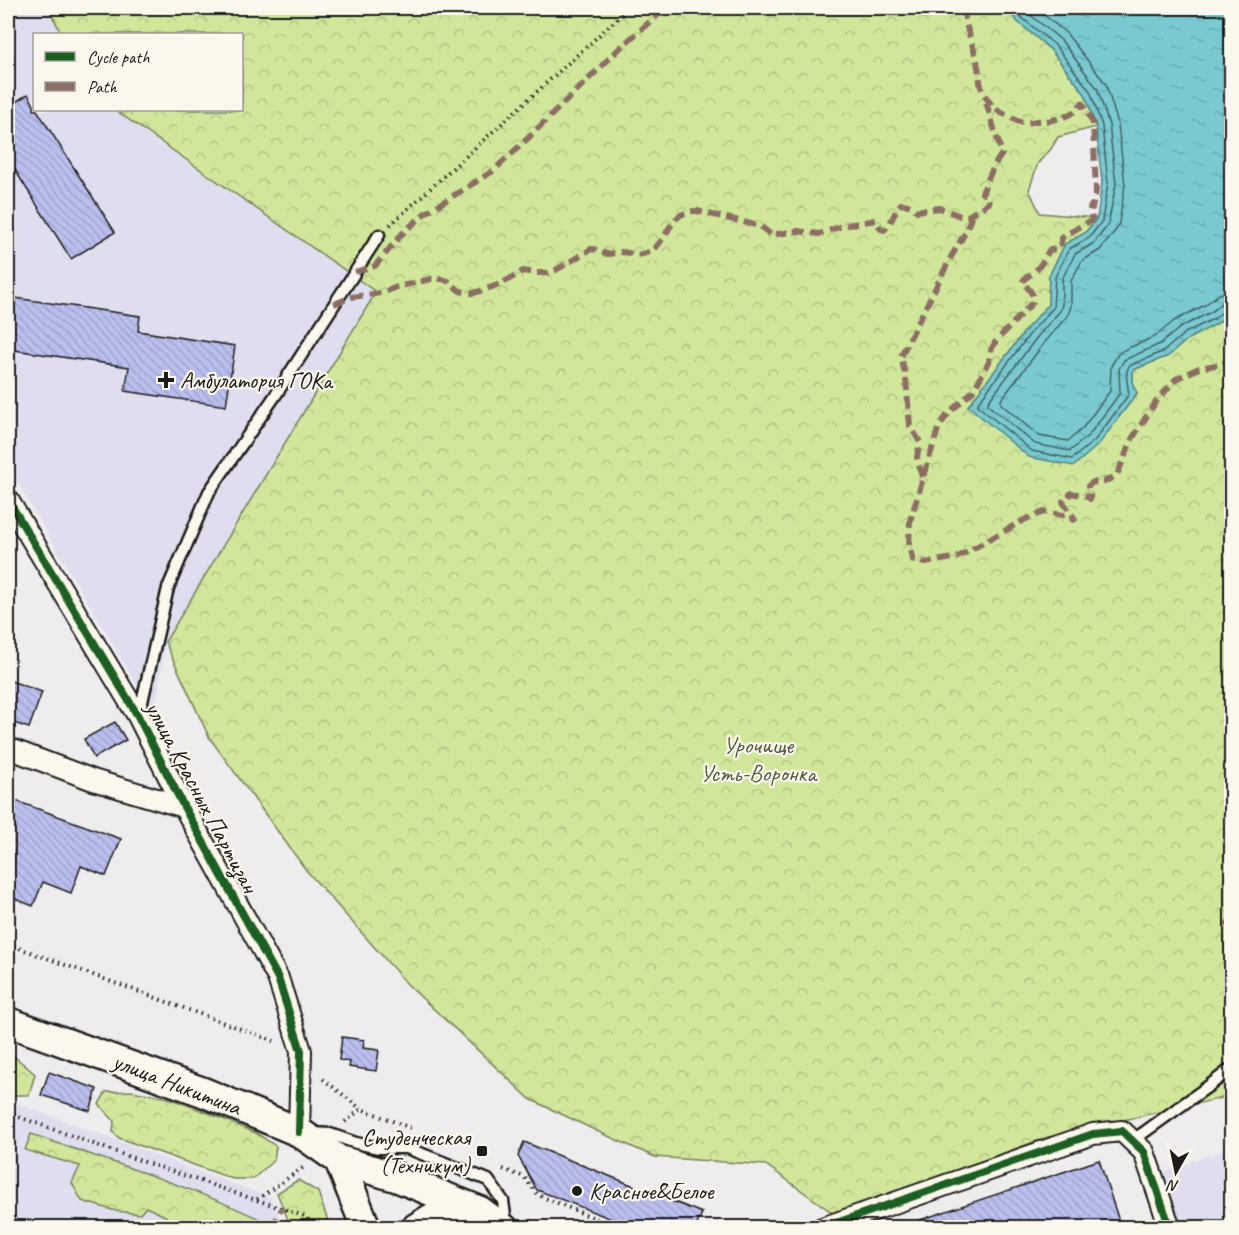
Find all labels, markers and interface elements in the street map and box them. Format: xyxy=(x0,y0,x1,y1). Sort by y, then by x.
legend xyxy=(33,33,243,111)
text: Cycle path xyxy=(87,46,150,68)
text: Path xyxy=(87,76,117,98)
place label: Амбулатория ГОКа xyxy=(180,365,334,395)
marker: Амбулатория ГОКа xyxy=(157,371,175,389)
street label: улица Красных Партизан xyxy=(137,694,266,900)
park label: Урочище Усть-Воронка xyxy=(700,730,818,788)
street label: улица Никитина xyxy=(107,1045,247,1123)
place label: Студенческая (Техникум) xyxy=(362,1122,472,1180)
north arrow xyxy=(1146,1142,1206,1202)
marker: Студенческая (Техникум) xyxy=(475,1144,489,1158)
text: N xyxy=(1164,1175,1180,1196)
place label: Красное&Белое xyxy=(589,1176,715,1206)
marker: Красное&Белое xyxy=(570,1184,584,1198)

